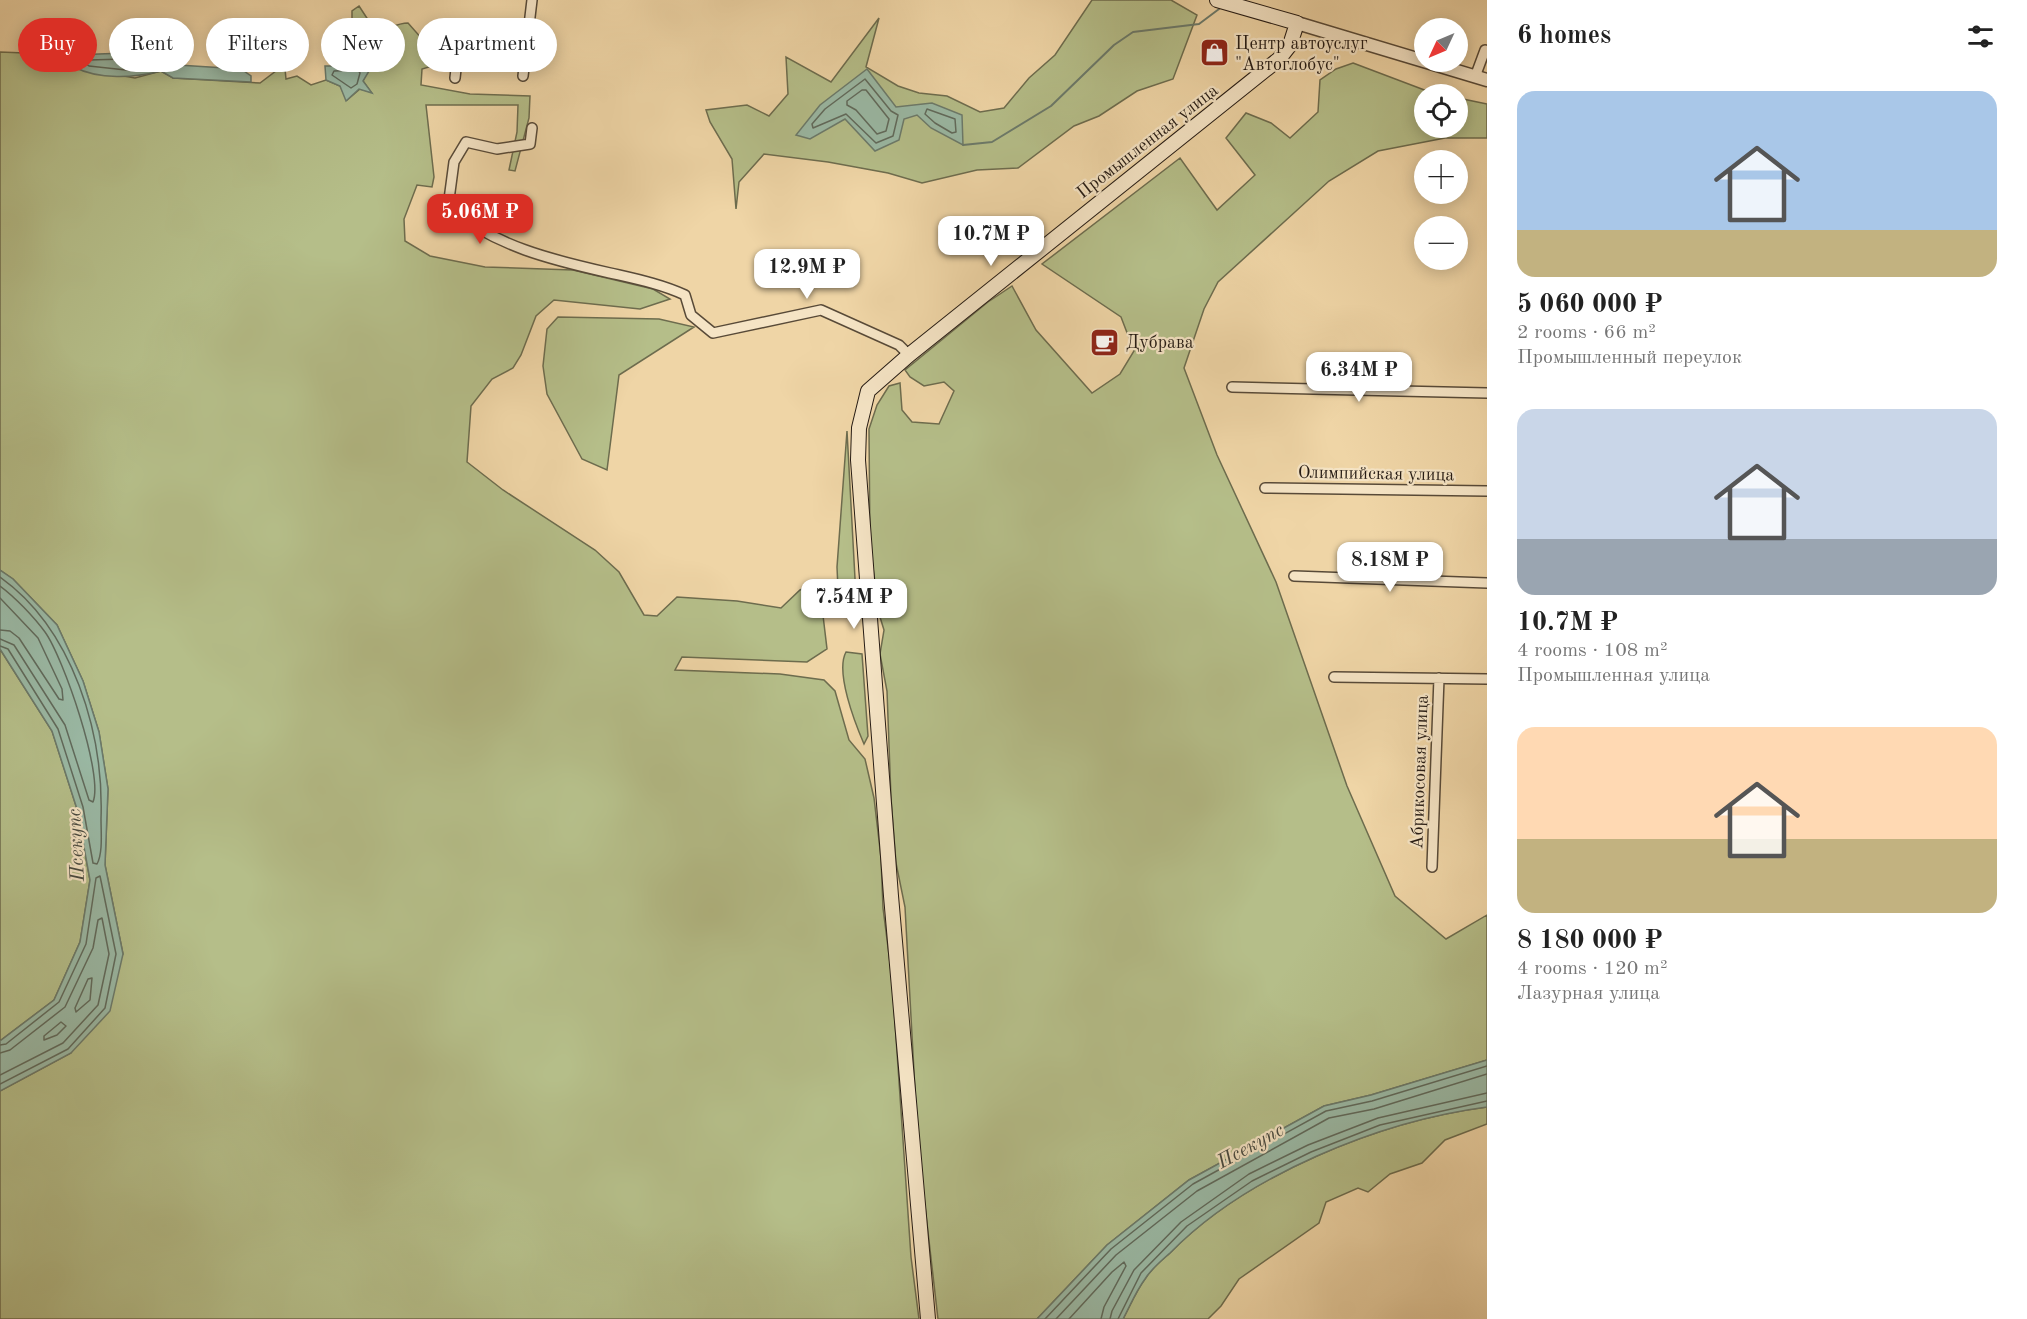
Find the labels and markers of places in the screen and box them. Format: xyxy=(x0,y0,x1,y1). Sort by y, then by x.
place label: Центр автоуслуг "Автоглобус" xyxy=(1235,35,1368,74)
shop icon: Центр автоуслуг "Автоглобус" xyxy=(1198,37,1230,69)
pin: 5.06M ₽ xyxy=(425,194,535,245)
pin: 10.7M ₽ xyxy=(936,216,1046,267)
pin: 12.9M ₽ xyxy=(752,249,862,300)
cafe icon: Дубрава xyxy=(1089,326,1121,358)
place label: Дубрава xyxy=(1126,334,1194,352)
pin: 6.34M ₽ xyxy=(1304,352,1414,403)
pin: 8.18M ₽ xyxy=(1335,542,1445,593)
pin: 7.54M ₽ xyxy=(799,579,909,630)

